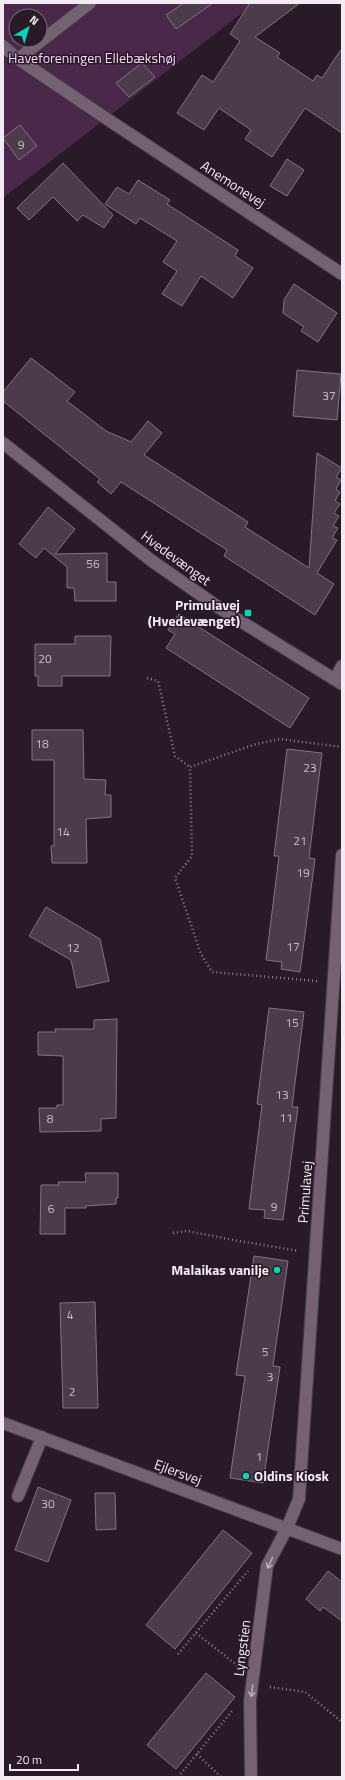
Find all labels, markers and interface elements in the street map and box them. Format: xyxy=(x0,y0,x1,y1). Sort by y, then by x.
north arrow xyxy=(8,8,48,48)
text: N xyxy=(26,11,42,29)
park label: Haveforeningen Ellebækshøj xyxy=(8,47,176,68)
house number: 9 xyxy=(18,135,25,154)
street label: Anemonevej xyxy=(197,155,270,212)
house number: 37 xyxy=(322,386,336,405)
street label: Hvedevænget xyxy=(137,525,216,590)
house number: 56 xyxy=(86,554,100,573)
place label: Primulavej (Hvedevænget) xyxy=(148,594,240,631)
marker: Primulavej (Hvedevænget) xyxy=(243,608,253,618)
house number: 20 xyxy=(38,649,52,668)
house number: 18 xyxy=(35,734,49,753)
house number: 23 xyxy=(303,758,317,777)
house number: 14 xyxy=(56,822,70,841)
house number: 21 xyxy=(293,831,307,850)
house number: 19 xyxy=(296,863,310,882)
house number: 17 xyxy=(286,937,300,956)
house number: 12 xyxy=(66,938,80,957)
house number: 15 xyxy=(285,1013,299,1032)
house number: 13 xyxy=(275,1085,289,1104)
house number: 11 xyxy=(279,1108,293,1127)
house number: 8 xyxy=(47,1109,54,1128)
street label: Primulavej xyxy=(292,1160,317,1224)
house number: 9 xyxy=(271,1197,278,1216)
house number: 6 xyxy=(48,1199,55,1218)
place label: Malaikas vanilje xyxy=(171,1259,269,1280)
marker: Malaikas vanilje xyxy=(272,1265,282,1275)
house number: 4 xyxy=(67,1305,74,1324)
house number: 5 xyxy=(262,1342,269,1361)
house number: 3 xyxy=(267,1367,273,1386)
house number: 2 xyxy=(69,1382,75,1401)
house number: 1 xyxy=(256,1447,262,1466)
street label: Ejlersvej xyxy=(151,1453,205,1490)
place label: Oldins Kiosk xyxy=(254,1465,330,1486)
marker: Oldins Kiosk xyxy=(241,1471,251,1481)
house number: 30 xyxy=(41,1494,55,1513)
one-way arrow xyxy=(265,1556,273,1568)
street label: Lyngstien xyxy=(228,1619,255,1677)
one-way arrow xyxy=(248,1684,255,1697)
scale bar xyxy=(10,1746,78,1772)
text: 20 m xyxy=(16,1750,42,1769)

